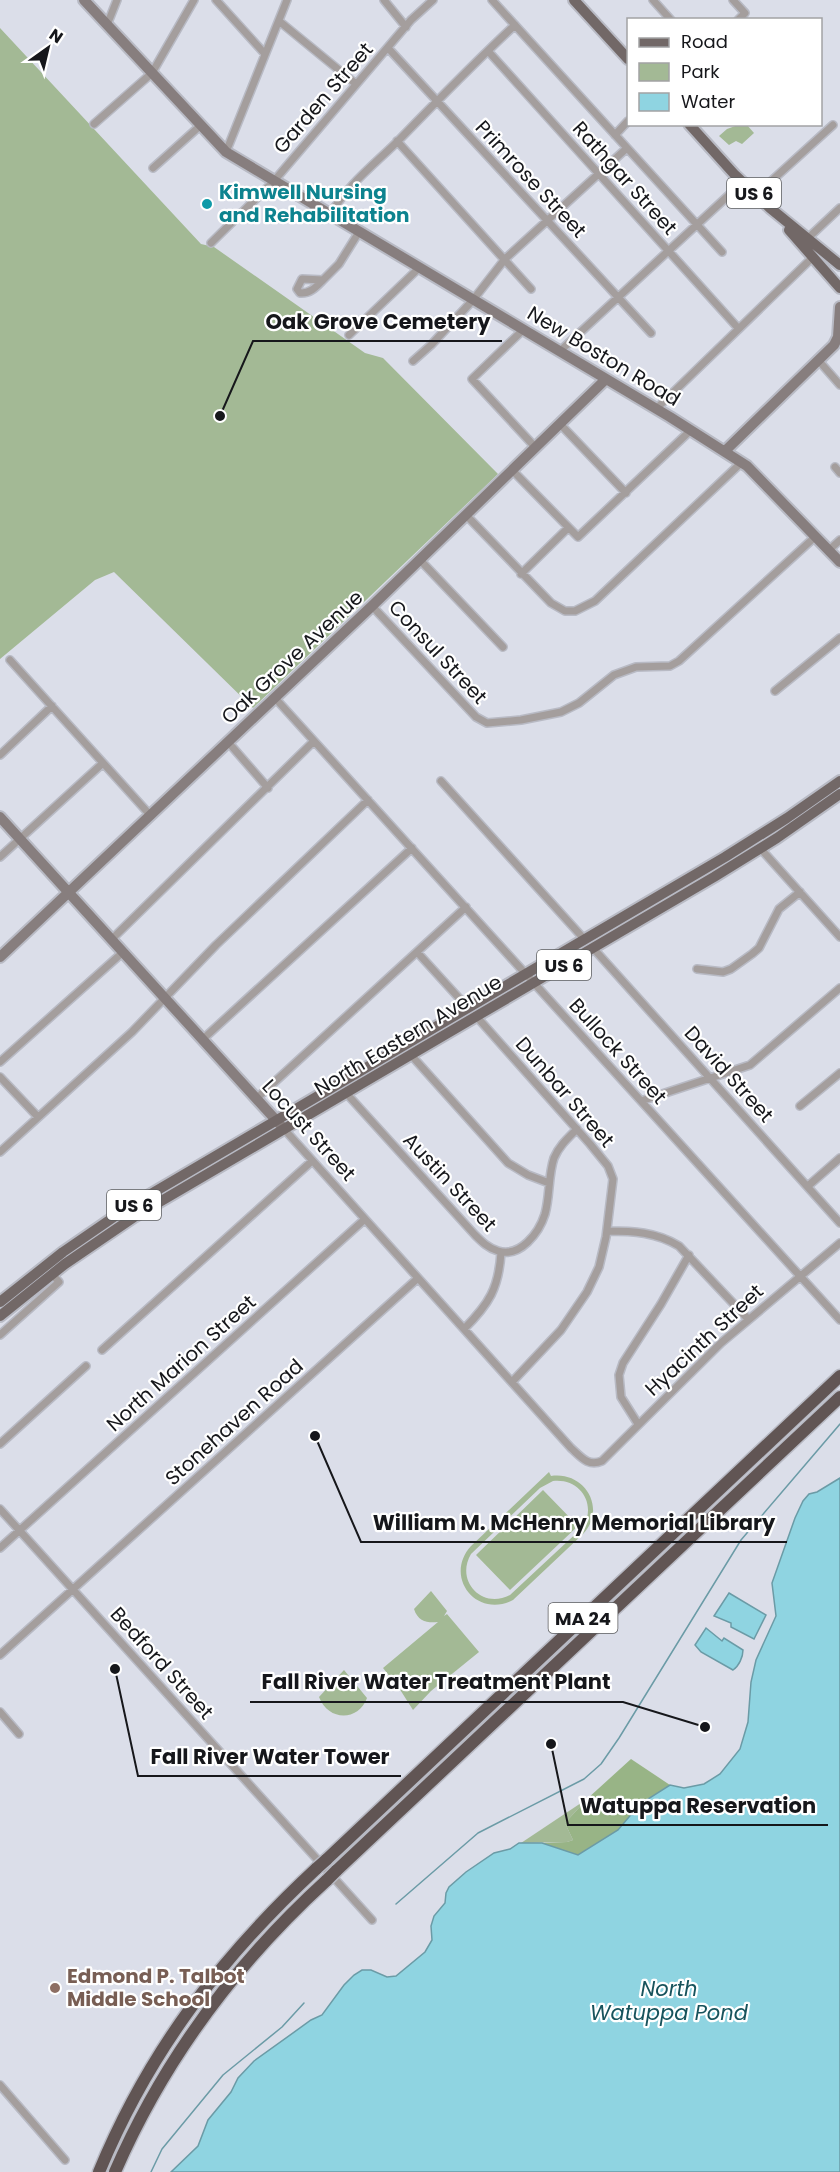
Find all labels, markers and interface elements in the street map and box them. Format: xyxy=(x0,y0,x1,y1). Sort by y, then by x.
north arrow xyxy=(18,18,78,78)
legend xyxy=(627,18,822,126)
text: N xyxy=(45,23,68,49)
text: Road xyxy=(681,29,728,54)
street label: Garden Street xyxy=(267,36,379,160)
text: Park xyxy=(681,59,720,84)
text: Water xyxy=(681,89,735,114)
street label: Primrose Street xyxy=(469,114,593,244)
street label: Rathgar Street xyxy=(566,115,684,241)
place label: Kimwell Nursing and Rehabilitation xyxy=(219,178,410,229)
road number: US 6 xyxy=(727,178,781,208)
marker: Kimwell Nursing and Rehabilitation xyxy=(200,197,214,211)
street label: New Boston Road xyxy=(522,299,686,413)
callout: Oak Grove Cemetery xyxy=(253,302,502,341)
text: Oak Grove Cemetery xyxy=(266,307,491,336)
street label: Oak Grove Avenue xyxy=(215,584,369,730)
street label: Consul Street xyxy=(382,594,494,710)
road number: US 6 xyxy=(537,950,591,980)
street label: North Eastern Avenue xyxy=(309,968,507,1102)
street label: Bullock Street xyxy=(563,992,673,1110)
street label: David Street xyxy=(678,1020,780,1128)
street label: Dunbar Street xyxy=(509,1031,621,1153)
street label: Locust Street xyxy=(256,1073,362,1187)
street label: Austin Street xyxy=(397,1127,503,1237)
road number: US 6 xyxy=(107,1190,161,1220)
street label: Hyacinth Street xyxy=(639,1278,769,1402)
street label: North Marion Street xyxy=(100,1288,262,1438)
street label: Stonehaven Road xyxy=(159,1352,309,1492)
callout: William M. McHenry Memorial Library xyxy=(361,1503,787,1542)
text: William M. McHenry Memorial Library xyxy=(373,1508,776,1537)
street label: Bedford Street xyxy=(104,1601,220,1725)
road number: MA 24 xyxy=(548,1603,618,1633)
callout: Fall River Water Treatment Plant xyxy=(250,1663,623,1702)
text: Fall River Water Treatment Plant xyxy=(262,1667,610,1696)
callout: Fall River Water Tower xyxy=(138,1737,401,1776)
text: Fall River Water Tower xyxy=(150,1742,390,1771)
callout: Watuppa Reservation xyxy=(568,1786,828,1825)
text: Watuppa Reservation xyxy=(580,1791,816,1820)
place label: Edmond P. Talbot Middle School xyxy=(67,1962,245,2013)
water label: North Watuppa Pond xyxy=(590,1974,749,2027)
marker: Edmond P. Talbot Middle School xyxy=(48,1981,62,1995)

